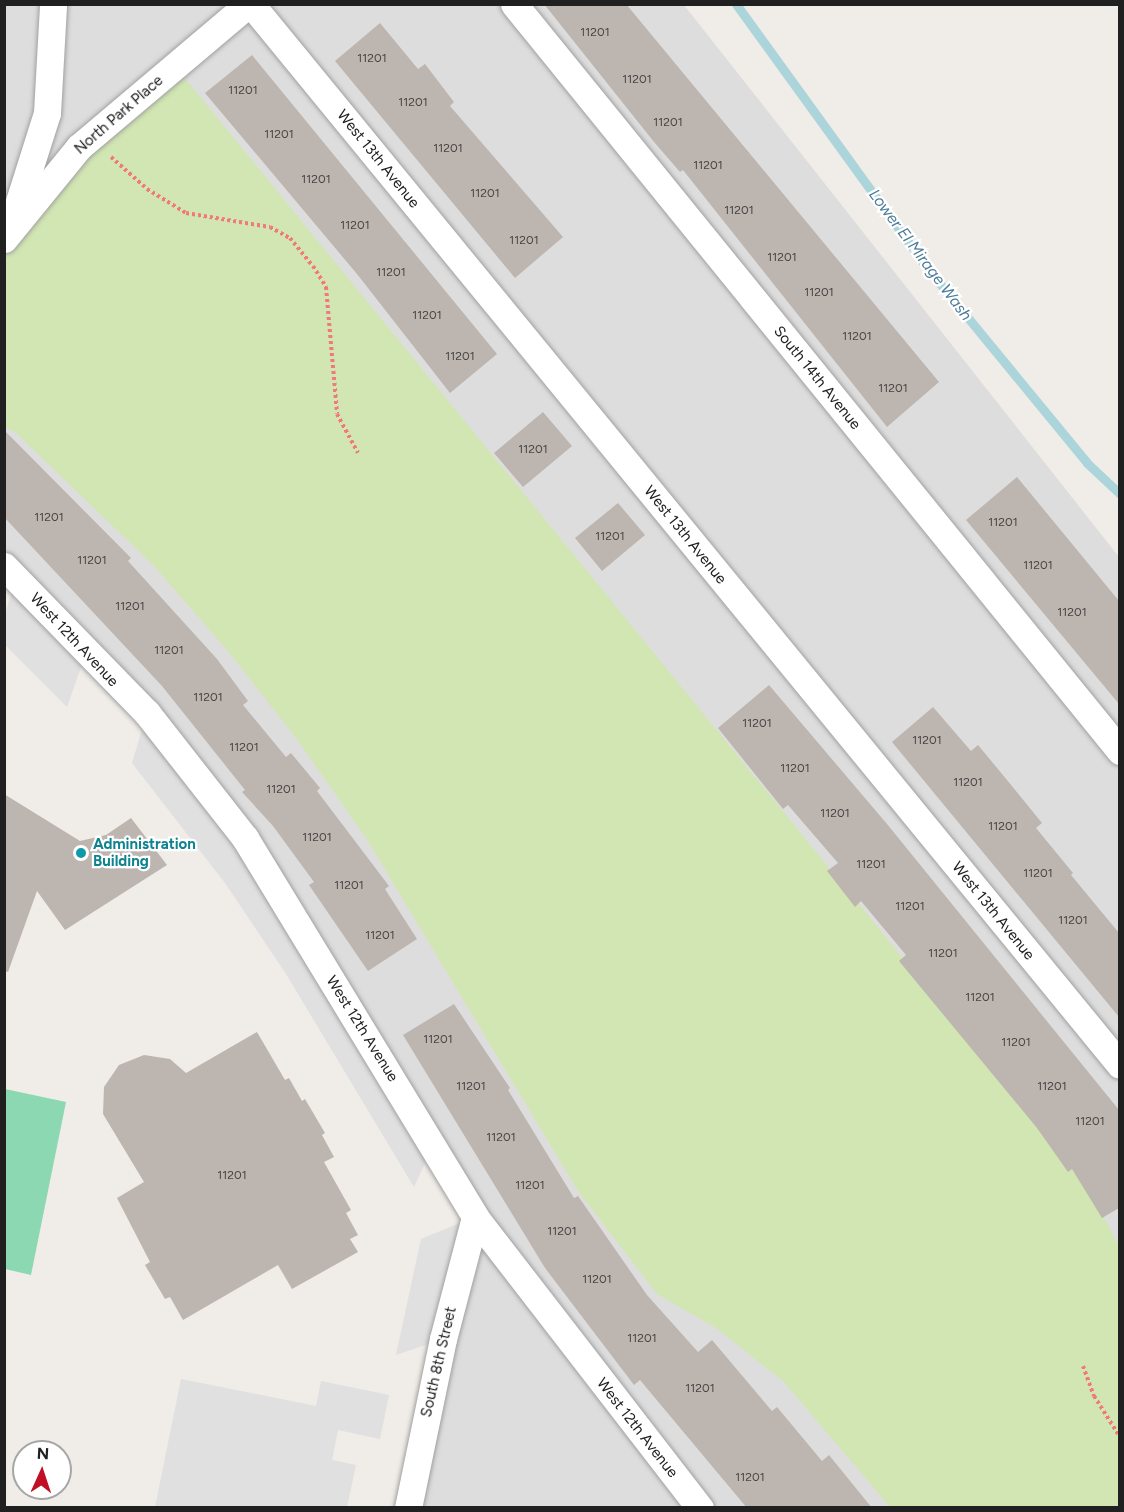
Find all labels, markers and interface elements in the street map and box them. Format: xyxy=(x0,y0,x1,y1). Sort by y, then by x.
house number: 11201 xyxy=(580,26,610,40)
house number: 11201 xyxy=(357,52,387,66)
street label: North Park Place xyxy=(71,72,167,158)
house number: 11201 xyxy=(622,73,652,87)
house number: 11201 xyxy=(228,84,258,98)
house number: 11201 xyxy=(398,96,428,110)
street label: West 13th Avenue xyxy=(333,106,423,212)
house number: 11201 xyxy=(653,116,683,130)
house number: 11201 xyxy=(264,128,294,142)
house number: 11201 xyxy=(433,142,463,156)
house number: 11201 xyxy=(693,159,723,173)
house number: 11201 xyxy=(301,173,331,187)
water label: Lower El Mirage Wash xyxy=(864,185,976,325)
house number: 11201 xyxy=(470,187,500,201)
house number: 11201 xyxy=(724,204,754,218)
house number: 11201 xyxy=(340,219,370,233)
house number: 11201 xyxy=(509,234,539,248)
house number: 11201 xyxy=(767,251,797,265)
house number: 11201 xyxy=(376,266,406,280)
house number: 11201 xyxy=(804,286,834,300)
house number: 11201 xyxy=(412,309,442,323)
street label: South 14th Avenue xyxy=(770,323,864,433)
house number: 11201 xyxy=(842,330,872,344)
house number: 11201 xyxy=(445,350,475,364)
house number: 11201 xyxy=(878,382,908,396)
house number: 11201 xyxy=(518,443,548,457)
street label: West 13th Avenue xyxy=(640,482,730,588)
house number: 11201 xyxy=(34,511,64,525)
house number: 11201 xyxy=(988,516,1018,530)
house number: 11201 xyxy=(595,530,625,544)
house number: 11201 xyxy=(77,554,107,568)
house number: 11201 xyxy=(1023,559,1053,573)
street label: West 12th Avenue xyxy=(26,589,122,691)
house number: 11201 xyxy=(115,600,145,614)
house number: 11201 xyxy=(1057,606,1087,620)
house number: 11201 xyxy=(154,644,184,658)
house number: 11201 xyxy=(193,691,223,705)
house number: 11201 xyxy=(742,717,772,731)
house number: 11201 xyxy=(912,734,942,748)
house number: 11201 xyxy=(229,741,259,755)
house number: 11201 xyxy=(780,762,810,776)
house number: 11201 xyxy=(953,776,983,790)
house number: 11201 xyxy=(266,783,296,797)
house number: 11201 xyxy=(820,807,850,821)
house number: 11201 xyxy=(988,820,1018,834)
house number: 11201 xyxy=(302,831,332,845)
place label: Administration Building xyxy=(93,835,196,870)
marker: Administration Building xyxy=(74,846,88,860)
house number: 11201 xyxy=(856,858,886,872)
street label: West 13th Avenue xyxy=(948,858,1038,964)
house number: 11201 xyxy=(1023,867,1053,881)
house number: 11201 xyxy=(334,879,364,893)
house number: 11201 xyxy=(895,900,925,914)
house number: 11201 xyxy=(1058,914,1088,928)
house number: 11201 xyxy=(365,929,395,943)
house number: 11201 xyxy=(928,947,958,961)
street label: West 12th Avenue xyxy=(322,973,402,1085)
house number: 11201 xyxy=(965,991,995,1005)
house number: 11201 xyxy=(423,1033,453,1047)
house number: 11201 xyxy=(1001,1036,1031,1050)
house number: 11201 xyxy=(456,1080,486,1094)
house number: 11201 xyxy=(1037,1080,1067,1094)
house number: 11201 xyxy=(1075,1115,1105,1129)
house number: 11201 xyxy=(486,1131,516,1145)
house number: 11201 xyxy=(217,1169,247,1183)
house number: 11201 xyxy=(515,1179,545,1193)
house number: 11201 xyxy=(547,1225,577,1239)
house number: 11201 xyxy=(582,1273,612,1287)
street label: South 8th Street xyxy=(418,1305,460,1419)
house number: 11201 xyxy=(627,1332,657,1346)
street label: West 12th Avenue xyxy=(593,1375,681,1481)
house number: 11201 xyxy=(685,1382,715,1396)
north arrow xyxy=(12,1440,72,1500)
text: N xyxy=(36,1444,50,1463)
house number: 11201 xyxy=(735,1471,765,1485)

